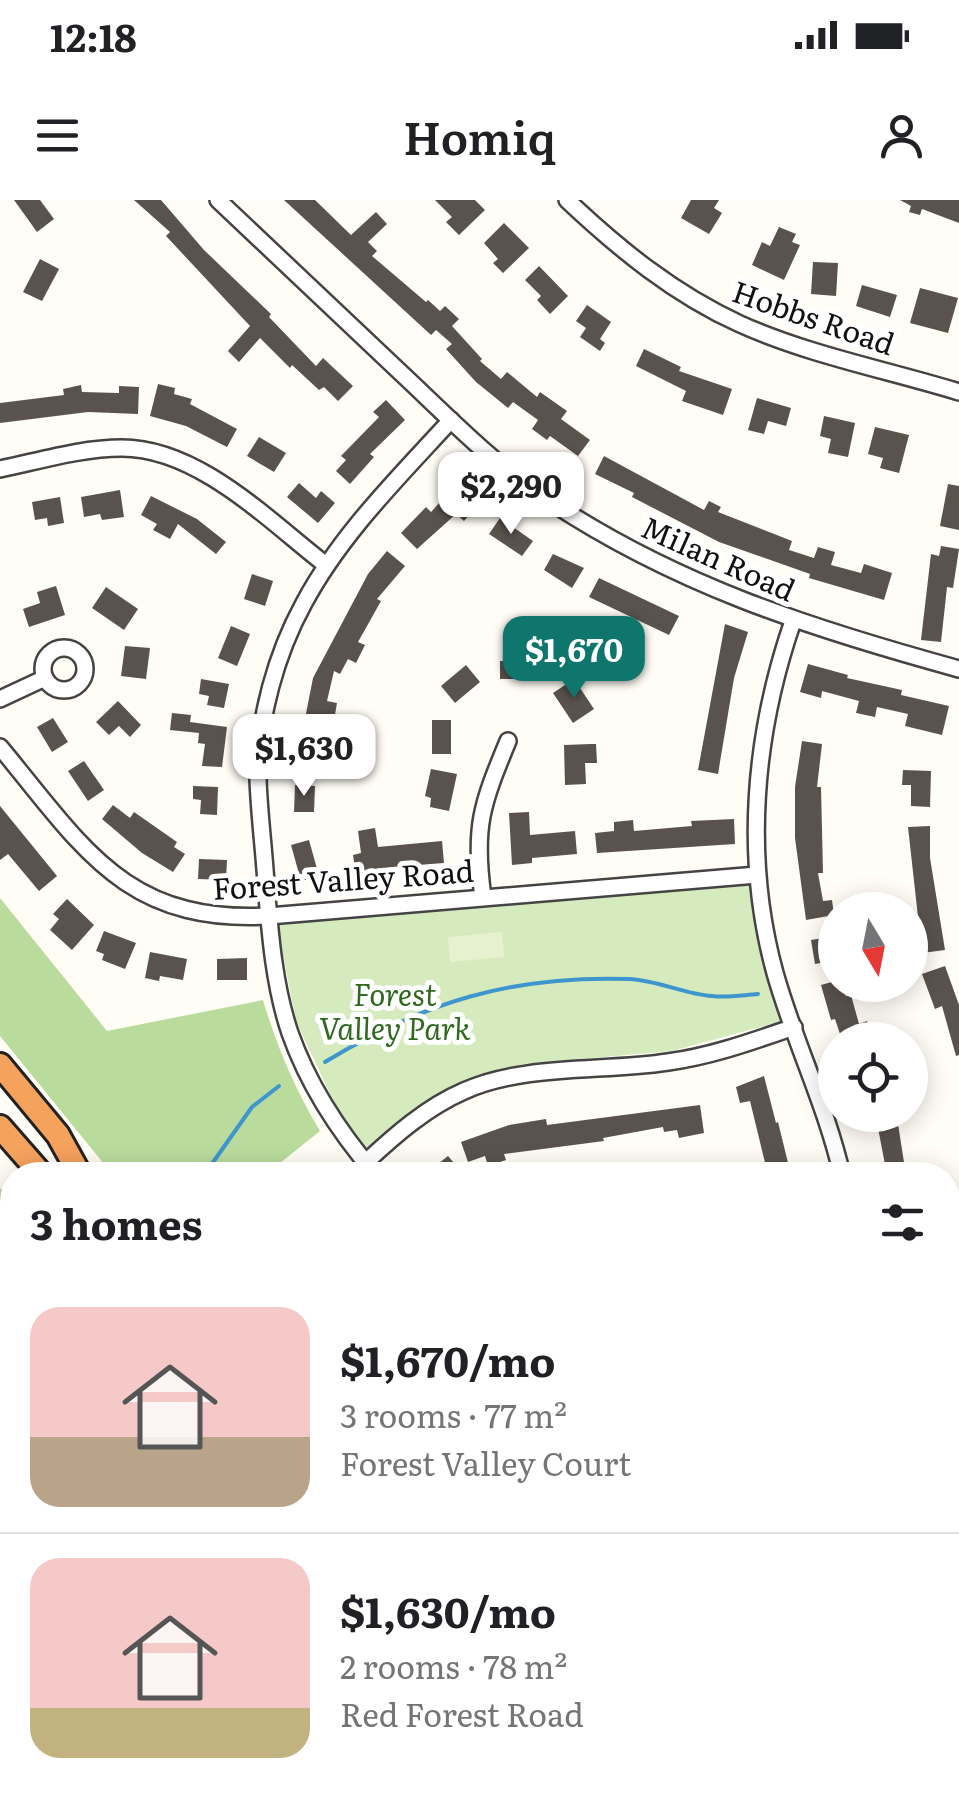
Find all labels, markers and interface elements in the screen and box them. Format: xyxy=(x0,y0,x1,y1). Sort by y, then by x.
text: 12:18 xyxy=(50,7,137,64)
text: Homiq xyxy=(403,102,556,169)
icon: menu xyxy=(30,108,85,163)
icon: person xyxy=(874,108,929,163)
street label: Hobbs Road xyxy=(727,268,901,364)
pin: $2,290 xyxy=(430,452,592,537)
text: $2,290 xyxy=(460,460,562,508)
street label: Milan Road xyxy=(635,503,803,611)
pin: $1,670 xyxy=(493,616,655,701)
text: $1,670 xyxy=(525,624,623,672)
pin: $1,630 xyxy=(223,714,385,799)
text: $1,630 xyxy=(255,722,353,770)
street label: Forest Valley Road xyxy=(211,847,475,909)
north arrow xyxy=(818,892,928,1002)
map controls xyxy=(818,892,928,1132)
park label: Forest Valley Park xyxy=(319,971,471,1049)
button: locate xyxy=(818,1022,928,1132)
text: 3 homes xyxy=(30,1191,202,1253)
icon: filters xyxy=(875,1195,930,1250)
text: $1,670/mo xyxy=(340,1328,555,1390)
icon: home xyxy=(110,1347,230,1467)
text: 3 rooms · 77 m² xyxy=(340,1390,567,1438)
text: Forest Valley Court xyxy=(340,1438,631,1486)
text: $1,630/mo xyxy=(340,1579,556,1641)
icon: home xyxy=(110,1598,230,1718)
text: 2 rooms · 78 m² xyxy=(340,1641,567,1689)
text: Red Forest Road xyxy=(340,1689,584,1737)

